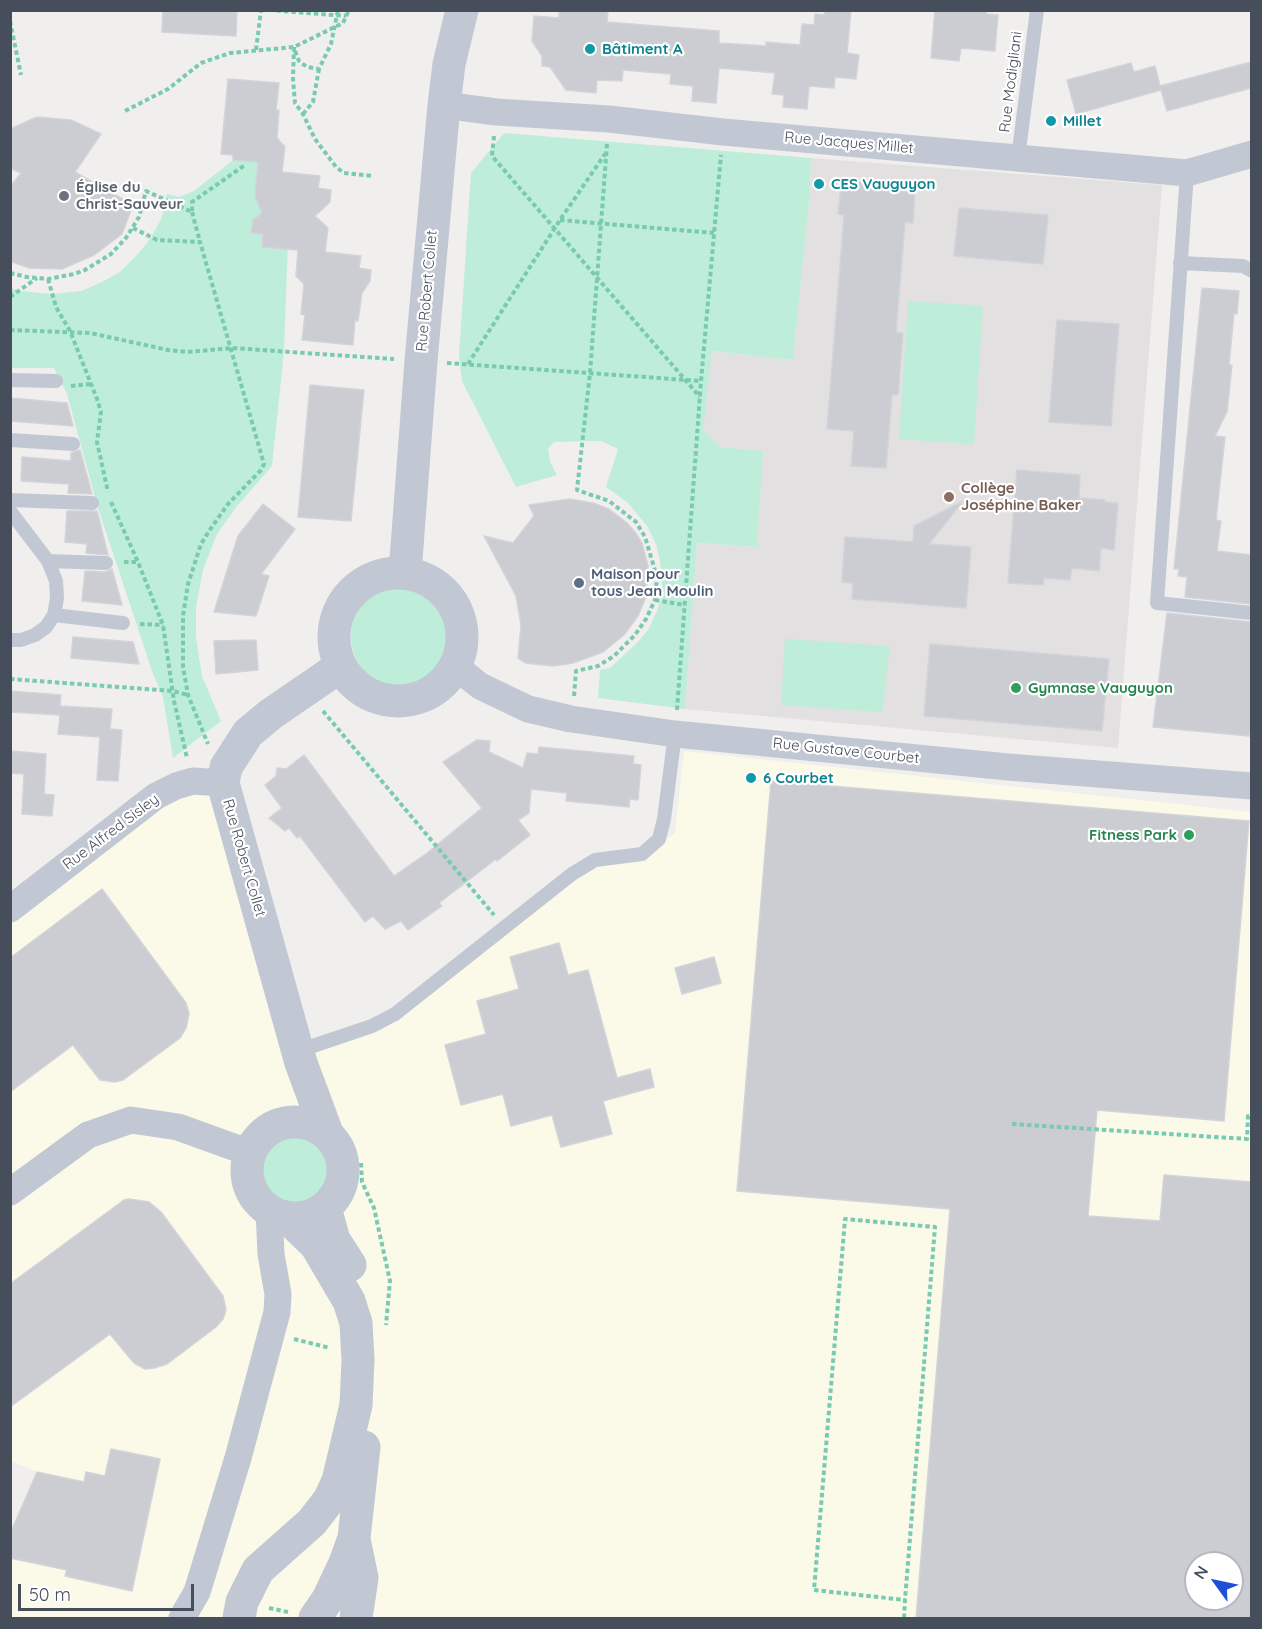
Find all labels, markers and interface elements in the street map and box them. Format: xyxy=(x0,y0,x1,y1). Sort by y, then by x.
street label: Rue Modigliani xyxy=(996,30,1026,134)
place label: Bâtiment A xyxy=(602,40,682,58)
marker: Bâtiment A xyxy=(583,42,597,56)
place label: Millet xyxy=(1063,112,1102,130)
marker: Millet xyxy=(1044,114,1058,128)
street label: Rue Jacques Millet xyxy=(784,128,914,158)
place label: CES Vauguyon xyxy=(831,175,935,193)
marker: CES Vauguyon xyxy=(812,177,826,191)
place label: Église du Christ-Sauveur xyxy=(76,178,183,213)
marker: Église du Christ-Sauveur xyxy=(57,189,71,203)
street label: Rue Robert Collet xyxy=(413,230,441,352)
place label: Collège Joséphine Baker xyxy=(961,479,1081,514)
marker: Collège Joséphine Baker xyxy=(942,490,956,504)
place label: Maison pour tous Jean Moulin xyxy=(591,565,713,600)
marker: Maison pour tous Jean Moulin xyxy=(572,576,586,590)
place label: Gymnase Vauguyon xyxy=(1028,679,1173,697)
marker: Gymnase Vauguyon xyxy=(1009,681,1023,695)
street label: Rue Gustave Courbet xyxy=(772,734,920,768)
place label: 6 Courbet xyxy=(763,769,834,787)
marker: 6 Courbet xyxy=(744,771,758,785)
street label: Rue Alfred Sisley xyxy=(59,790,163,874)
street label: Rue Robert Collet xyxy=(219,797,269,919)
place label: Fitness Park xyxy=(1089,826,1177,844)
marker: Fitness Park xyxy=(1182,828,1196,842)
north arrow xyxy=(1184,1551,1244,1611)
text: N xyxy=(1189,1562,1212,1583)
scale bar xyxy=(21,1572,196,1610)
text: 50 m xyxy=(29,1583,71,1606)

